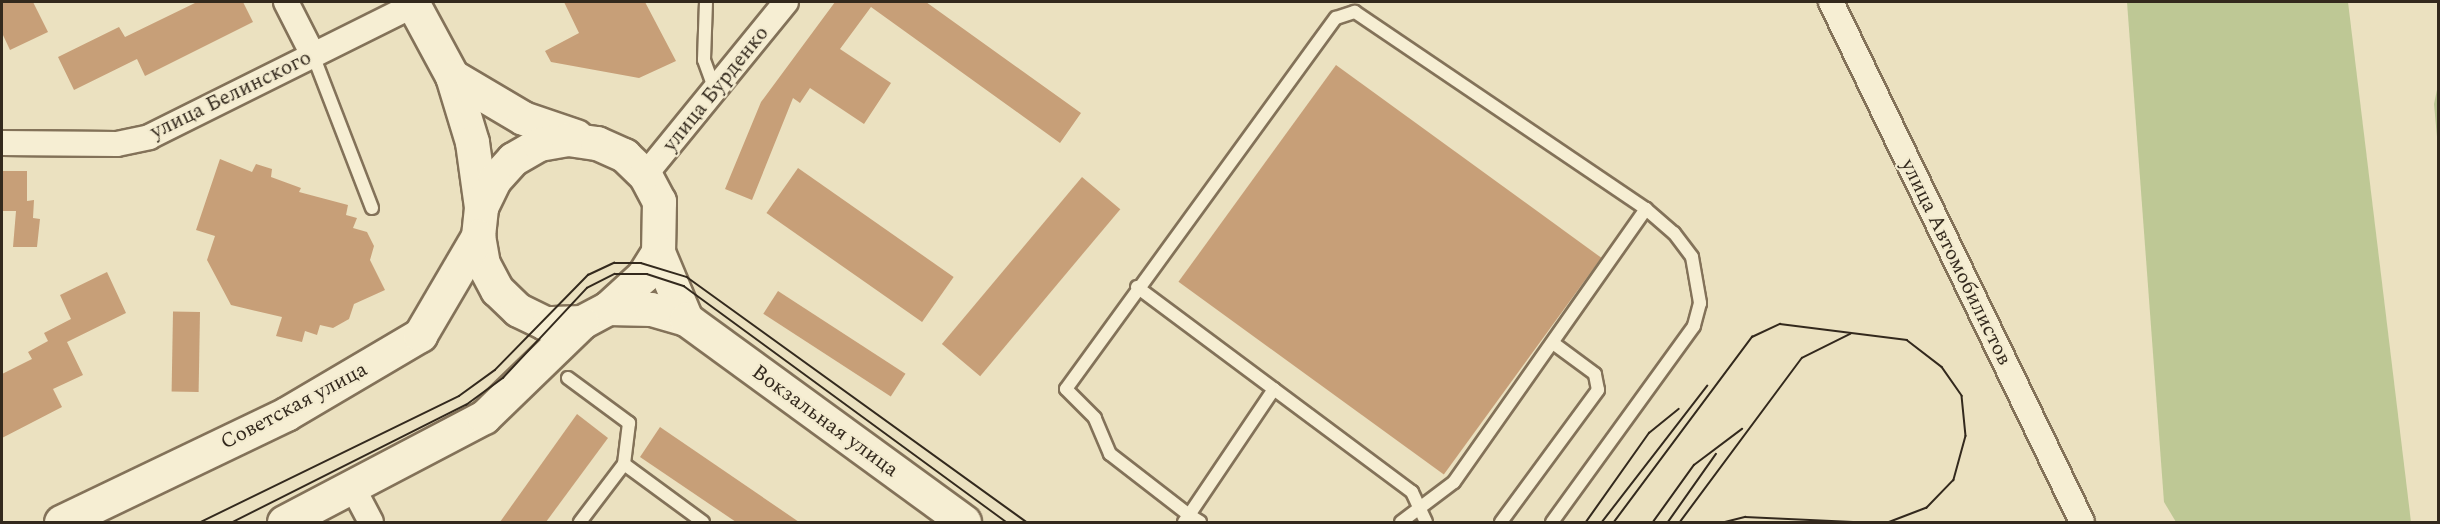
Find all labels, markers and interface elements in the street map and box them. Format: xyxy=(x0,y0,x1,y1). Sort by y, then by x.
street label: улица Бурденко xyxy=(658,21,774,157)
street label: улица Белинского xyxy=(146,45,316,145)
street label: улица Автомобилистов xyxy=(1895,155,2017,369)
street label: Советская улица xyxy=(216,357,372,455)
street label: Вокзальная улица xyxy=(747,359,903,483)

